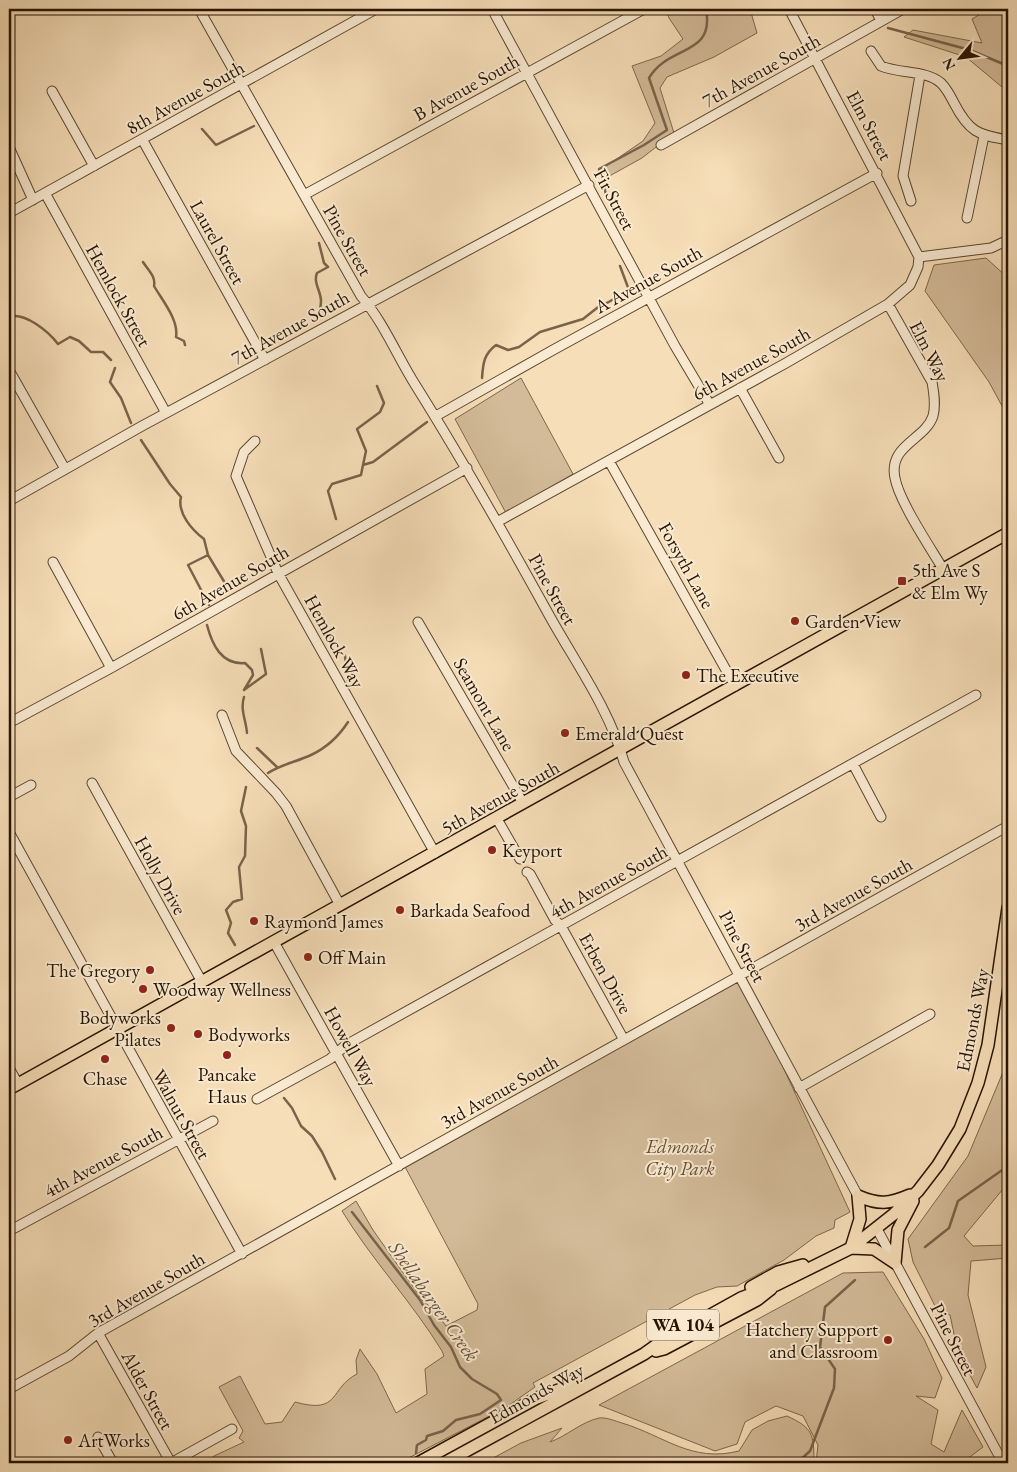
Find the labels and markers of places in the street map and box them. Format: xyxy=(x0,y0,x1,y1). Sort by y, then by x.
place label: 5th Ave S & Elm Wy xyxy=(912,558,989,605)
marker: 5th Ave S & Elm Wy xyxy=(896,575,908,587)
place label: Garden View xyxy=(805,609,902,634)
marker: Garden View xyxy=(789,615,801,627)
place label: The Executive xyxy=(696,663,799,688)
marker: The Executive xyxy=(680,669,692,681)
place label: Emerald Quest xyxy=(575,721,684,746)
marker: Emerald Quest xyxy=(559,727,571,739)
place label: Keyport xyxy=(502,838,562,863)
marker: Keyport xyxy=(486,844,498,856)
place label: Barkada Seafood xyxy=(410,898,531,923)
marker: Barkada Seafood xyxy=(394,904,406,916)
place label: Raymond James xyxy=(264,909,383,934)
marker: Raymond James xyxy=(248,915,260,927)
place label: Off Main xyxy=(318,945,386,970)
marker: Off Main xyxy=(302,951,314,963)
place label: The Gregory xyxy=(46,958,141,983)
marker: The Gregory xyxy=(144,964,156,976)
place label: Woodway Wellness xyxy=(153,977,291,1002)
marker: Woodway Wellness xyxy=(137,983,149,995)
place label: Bodyworks Pilates xyxy=(79,1005,161,1052)
marker: Bodyworks Pilates xyxy=(165,1022,177,1034)
place label: Bodyworks xyxy=(208,1022,290,1047)
marker: Bodyworks xyxy=(192,1028,204,1040)
marker: Pancake Haus xyxy=(221,1049,233,1061)
marker: Chase xyxy=(99,1053,111,1065)
place label: Pancake Haus xyxy=(198,1062,256,1109)
place label: Chase xyxy=(83,1066,127,1091)
place label: Hatchery Support and Classroom xyxy=(745,1317,878,1364)
marker: Hatchery Support and Classroom xyxy=(882,1334,894,1346)
place label: ArtWorks xyxy=(77,1428,150,1453)
marker: ArtWorks xyxy=(62,1434,74,1446)

